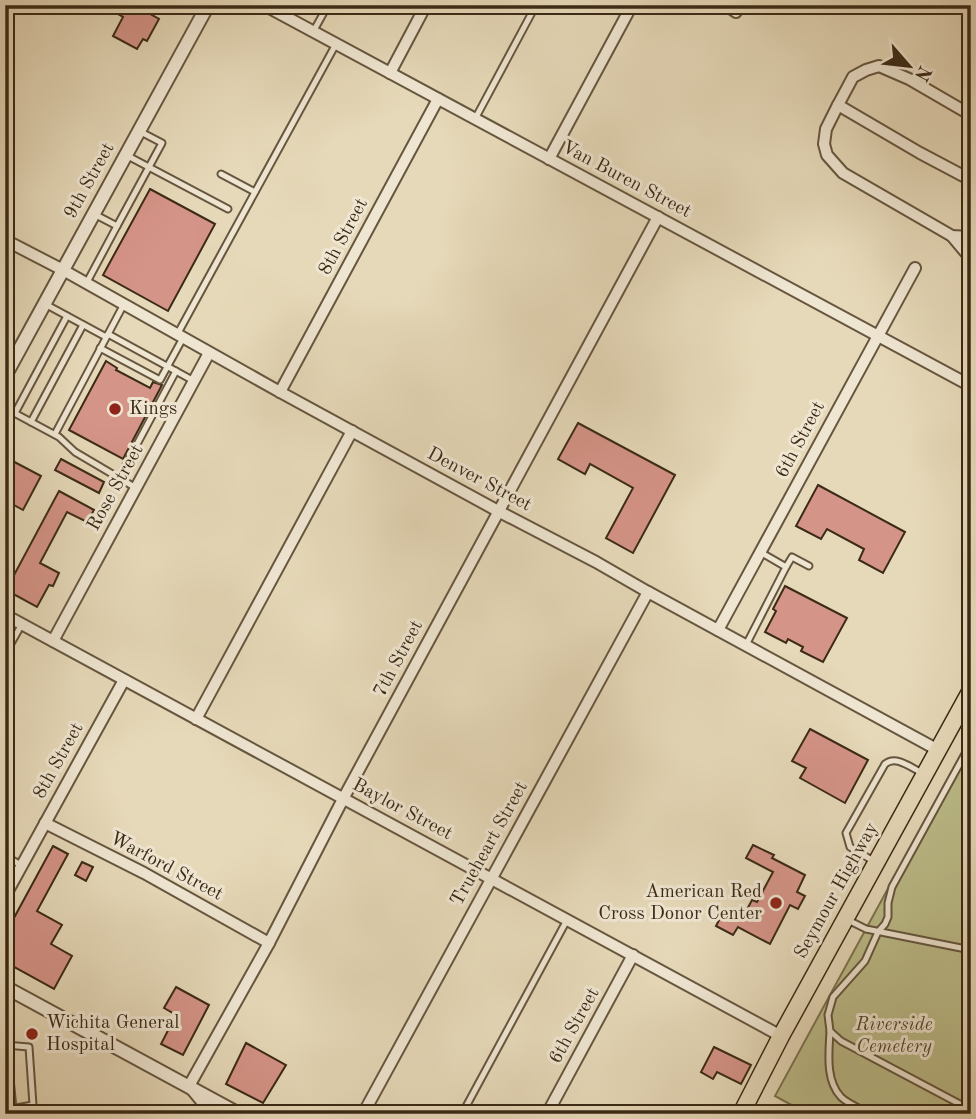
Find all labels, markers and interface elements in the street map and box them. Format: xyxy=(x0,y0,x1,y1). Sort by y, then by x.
north arrow xyxy=(874,32,944,102)
text: N xyxy=(910,62,934,84)
street label: Van Buren Street xyxy=(558,138,694,222)
street label: 9th Street xyxy=(61,140,119,222)
street label: 8th Street xyxy=(316,196,372,278)
street label: 6th Street xyxy=(773,399,829,481)
place label: Kings xyxy=(129,400,177,419)
marker: Kings xyxy=(107,401,123,417)
street label: Rose Street xyxy=(84,442,148,534)
street label: Denver Street xyxy=(424,445,534,515)
street label: 7th Street xyxy=(371,618,427,700)
street label: 8th Street xyxy=(30,720,88,802)
street label: Baylor Street xyxy=(349,776,455,844)
street label: Trueheart Street xyxy=(448,779,532,909)
street label: Seymour Highway xyxy=(792,820,882,962)
street label: Warford Street xyxy=(106,829,226,905)
place label: American Red Cross Donor Center xyxy=(598,883,762,924)
marker: American Red Cross Donor Center xyxy=(768,895,784,911)
street label: 6th Street xyxy=(546,985,604,1067)
place label: Wichita General Hospital xyxy=(46,1014,179,1055)
park label: Riverside Cemetery xyxy=(854,1016,933,1057)
marker: Wichita General Hospital xyxy=(24,1026,40,1042)

